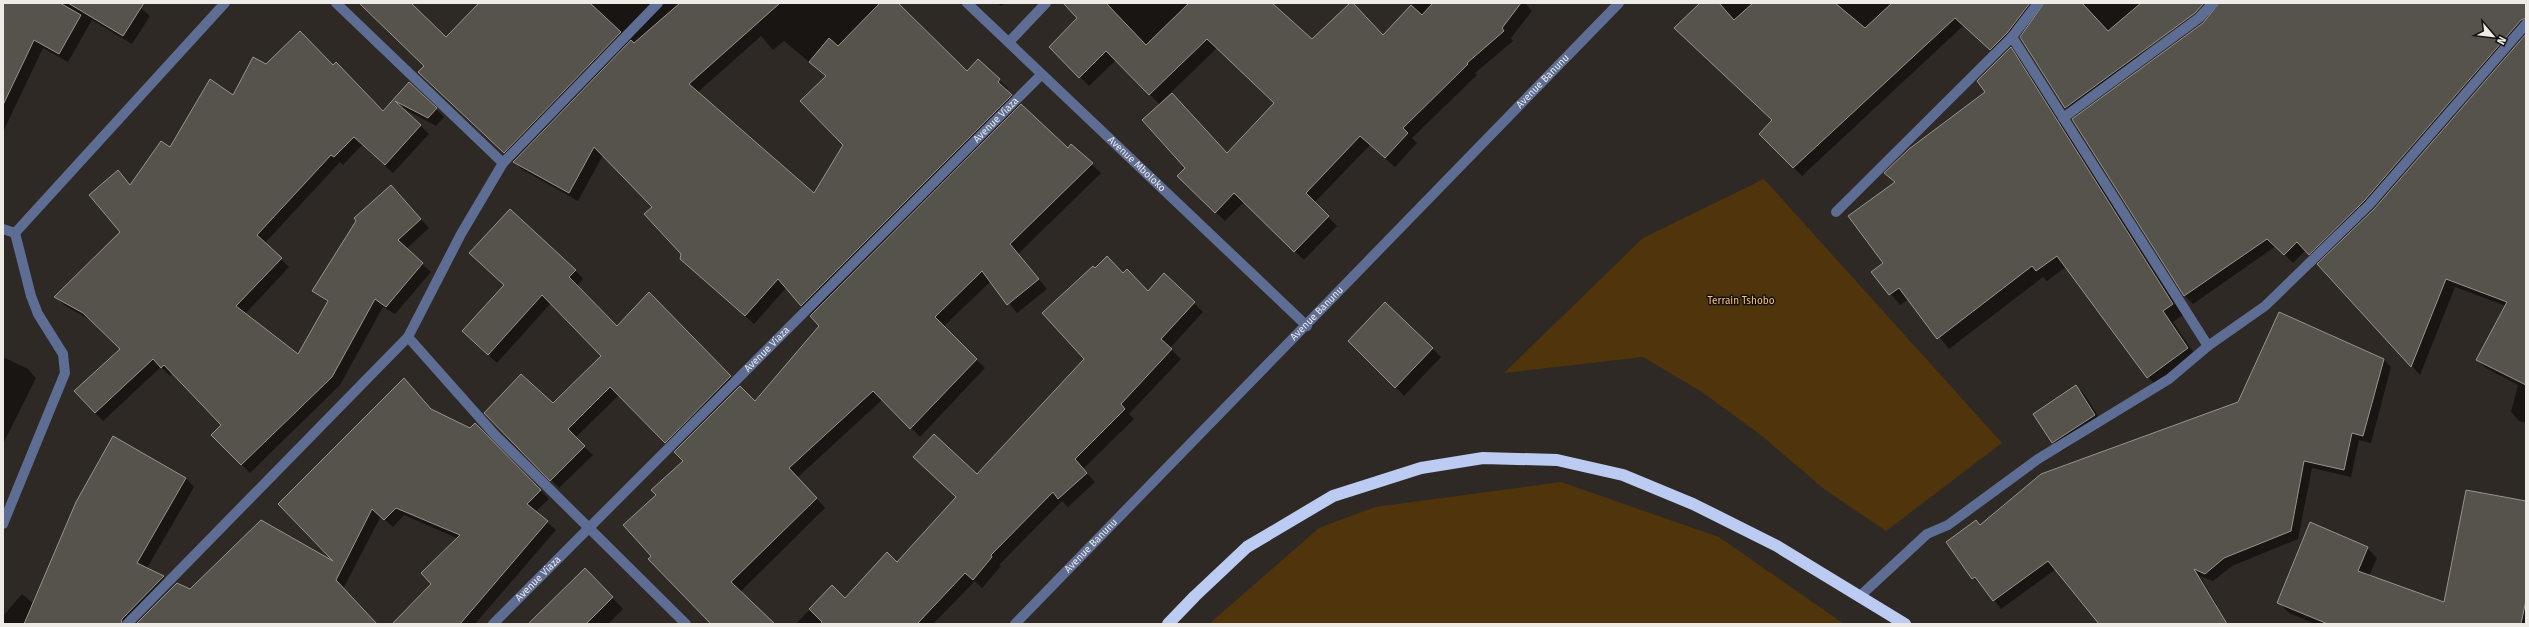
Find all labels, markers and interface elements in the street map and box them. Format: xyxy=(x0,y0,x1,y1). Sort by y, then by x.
north arrow xyxy=(2473,16,2513,56)
text: N xyxy=(2494,34,2509,47)
street label: Avenue Banunu xyxy=(1514,52,1572,111)
street label: Avenue Viaza xyxy=(971,95,1021,145)
street label: Avenue Mboloko xyxy=(1105,134,1168,194)
street label: Avenue Banunu xyxy=(1288,284,1346,343)
park label: Terrain Tshobo xyxy=(1707,295,1775,307)
street label: Avenue Viaza xyxy=(742,324,792,375)
street label: Avenue Banunu xyxy=(1062,516,1120,575)
street label: Avenue Viaza xyxy=(513,553,563,604)

